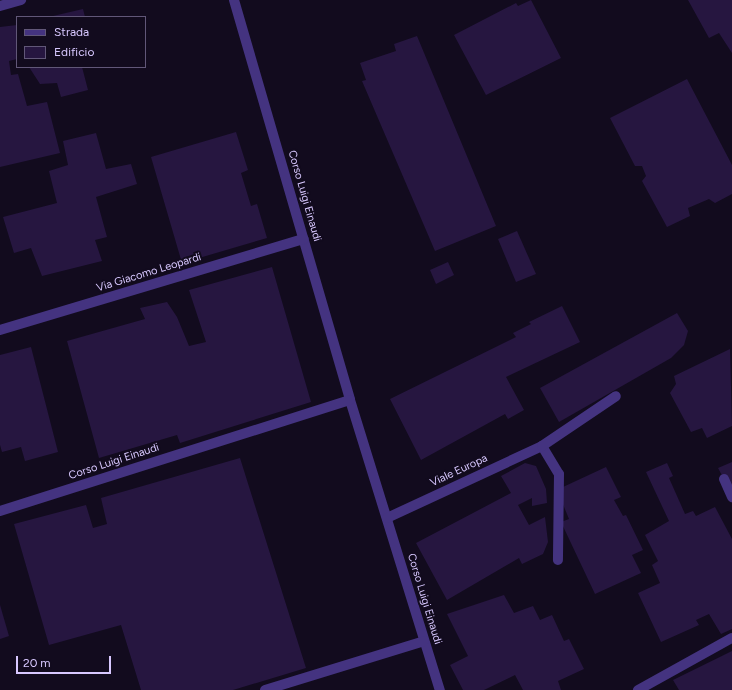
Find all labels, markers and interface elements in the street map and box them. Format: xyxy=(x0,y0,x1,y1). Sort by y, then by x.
legend xyxy=(16,16,146,68)
text: Strada xyxy=(54,25,89,39)
text: Edificio xyxy=(54,45,94,59)
street label: Corso Luigi Einaudi xyxy=(285,149,323,243)
street label: Via Giacomo Leopardi xyxy=(95,251,203,295)
street label: Corso Luigi Einaudi xyxy=(67,441,161,483)
street label: Viale Europa xyxy=(428,452,490,490)
street label: Corso Luigi Einaudi xyxy=(404,552,444,646)
scale bar xyxy=(18,648,113,674)
text: 20 m xyxy=(23,656,51,670)

